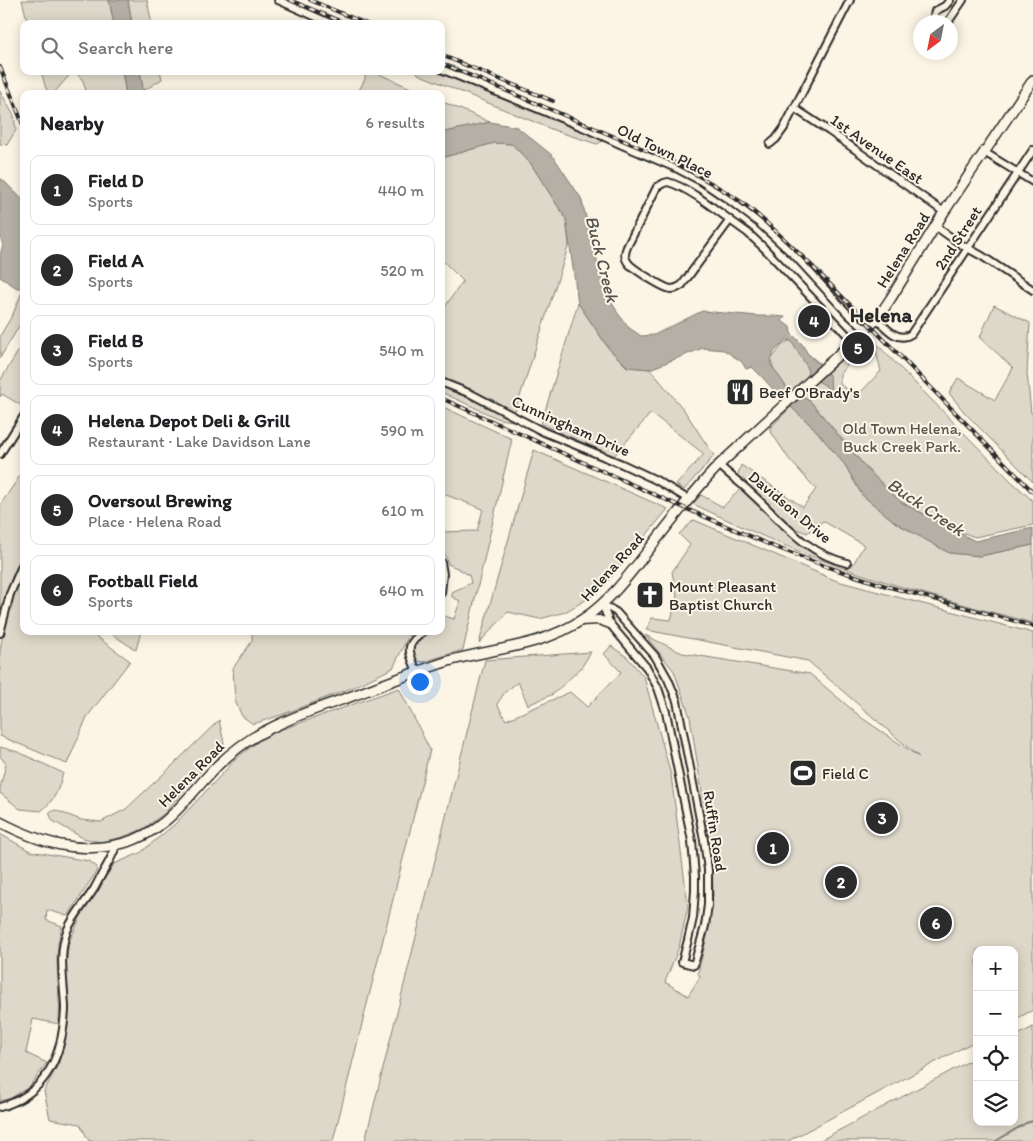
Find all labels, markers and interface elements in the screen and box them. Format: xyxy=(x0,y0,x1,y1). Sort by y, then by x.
north arrow xyxy=(913,15,958,60)
search box xyxy=(20,20,445,75)
icon: search xyxy=(38,34,66,62)
text: Search here xyxy=(78,36,173,59)
text: Nearby xyxy=(40,110,104,135)
street label: 1st Avenue East xyxy=(827,110,927,188)
text: 6 results xyxy=(365,113,425,132)
street label: Old Town Place xyxy=(614,120,716,182)
text: Field D xyxy=(88,169,143,192)
text: 1 xyxy=(53,181,61,200)
text: 440 m xyxy=(378,181,424,200)
text: Sports xyxy=(88,192,133,211)
street label: 2nd Street xyxy=(930,203,986,273)
street label: Helena Road xyxy=(872,208,934,291)
water label: Buck Creek xyxy=(581,213,624,306)
text: Field A xyxy=(88,249,144,272)
text: 2 xyxy=(53,261,61,280)
text: 520 m xyxy=(380,261,424,280)
text: Sports xyxy=(88,272,133,291)
pin: 4 xyxy=(798,302,830,340)
district label: Helena xyxy=(850,302,913,327)
text: Field B xyxy=(88,329,143,352)
pin: 5 xyxy=(842,329,874,367)
text: 3 xyxy=(53,341,61,360)
text: 540 m xyxy=(379,341,424,360)
text: Sports xyxy=(88,352,133,371)
restaurant icon: Beef O'Brady's xyxy=(725,377,755,407)
place label: Beef O'Brady's xyxy=(759,383,860,402)
street label: Cunningham Drive xyxy=(509,391,633,461)
text: Helena Depot Deli & Grill xyxy=(88,409,290,432)
park label: Old Town Helena, Buck Creek Park. xyxy=(842,419,962,456)
text: 4 xyxy=(52,421,62,440)
text: 590 m xyxy=(380,421,424,440)
text: Restaurant · Lake Davidson Lane xyxy=(88,432,311,451)
street label: Davidson Drive xyxy=(745,467,835,547)
water label: Buck Creek xyxy=(883,473,970,542)
text: Oversoul Brewing xyxy=(88,489,232,512)
text: 5 xyxy=(53,501,61,520)
text: 610 m xyxy=(381,501,424,520)
text: Place · Helena Road xyxy=(88,512,222,531)
street label: Helena Road xyxy=(576,529,648,605)
text: Football Field xyxy=(88,569,198,592)
place label: Mount Pleasant Baptist Church xyxy=(669,577,776,614)
church icon: Mount Pleasant Baptist Church xyxy=(635,580,665,610)
text: 6 xyxy=(53,581,61,600)
text: 640 m xyxy=(379,581,424,600)
text: Sports xyxy=(88,592,133,611)
your location xyxy=(407,669,433,695)
street label: Helena Road xyxy=(154,737,228,811)
sports icon: Field C xyxy=(788,758,818,788)
place label: Field C xyxy=(822,764,869,783)
street label: Ruffin Road xyxy=(699,789,731,873)
pin: 3 xyxy=(866,799,898,837)
pin: 1 xyxy=(757,829,789,867)
pin: 2 xyxy=(825,863,857,901)
pin: 6 xyxy=(920,904,952,942)
map controls xyxy=(973,946,1018,1126)
button: + xyxy=(973,946,1018,991)
button: − xyxy=(973,991,1018,1036)
button: locate xyxy=(973,1036,1018,1081)
button: layers xyxy=(973,1081,1018,1126)

